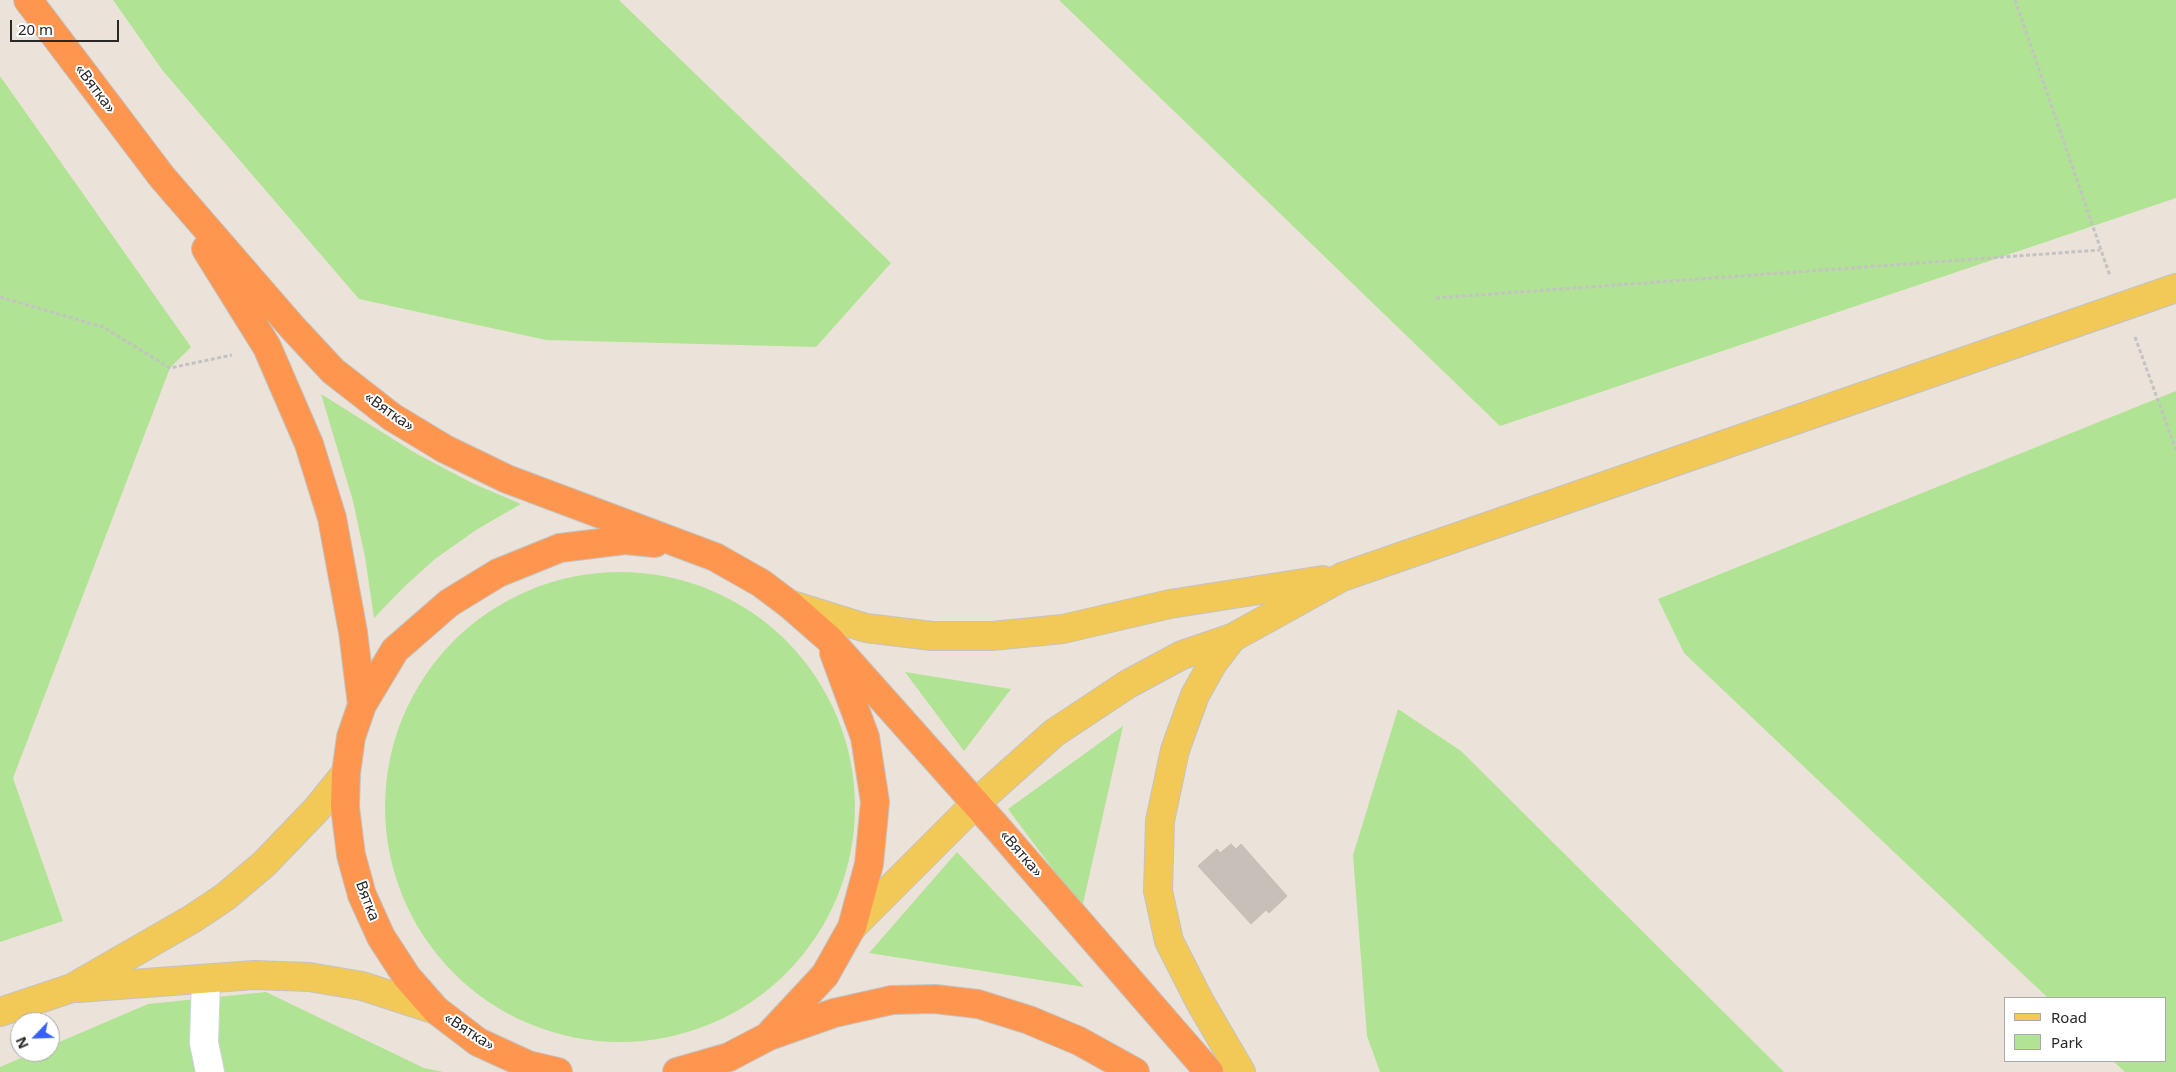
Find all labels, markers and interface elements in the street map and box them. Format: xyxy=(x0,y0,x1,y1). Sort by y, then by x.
scale bar xyxy=(12,10,121,42)
text: 20 m xyxy=(18,19,53,39)
street label: «Вятка» xyxy=(71,61,119,117)
street label: «Вятка» xyxy=(361,388,417,436)
street label: «Вятка» xyxy=(996,827,1046,881)
street label: Вятка xyxy=(351,879,383,923)
legend xyxy=(2004,997,2166,1062)
text: Road xyxy=(2051,1007,2087,1027)
street label: «Вятка» xyxy=(440,1009,498,1055)
north arrow xyxy=(10,1012,60,1062)
text: Park xyxy=(2051,1032,2083,1052)
text: N xyxy=(11,1034,33,1052)

